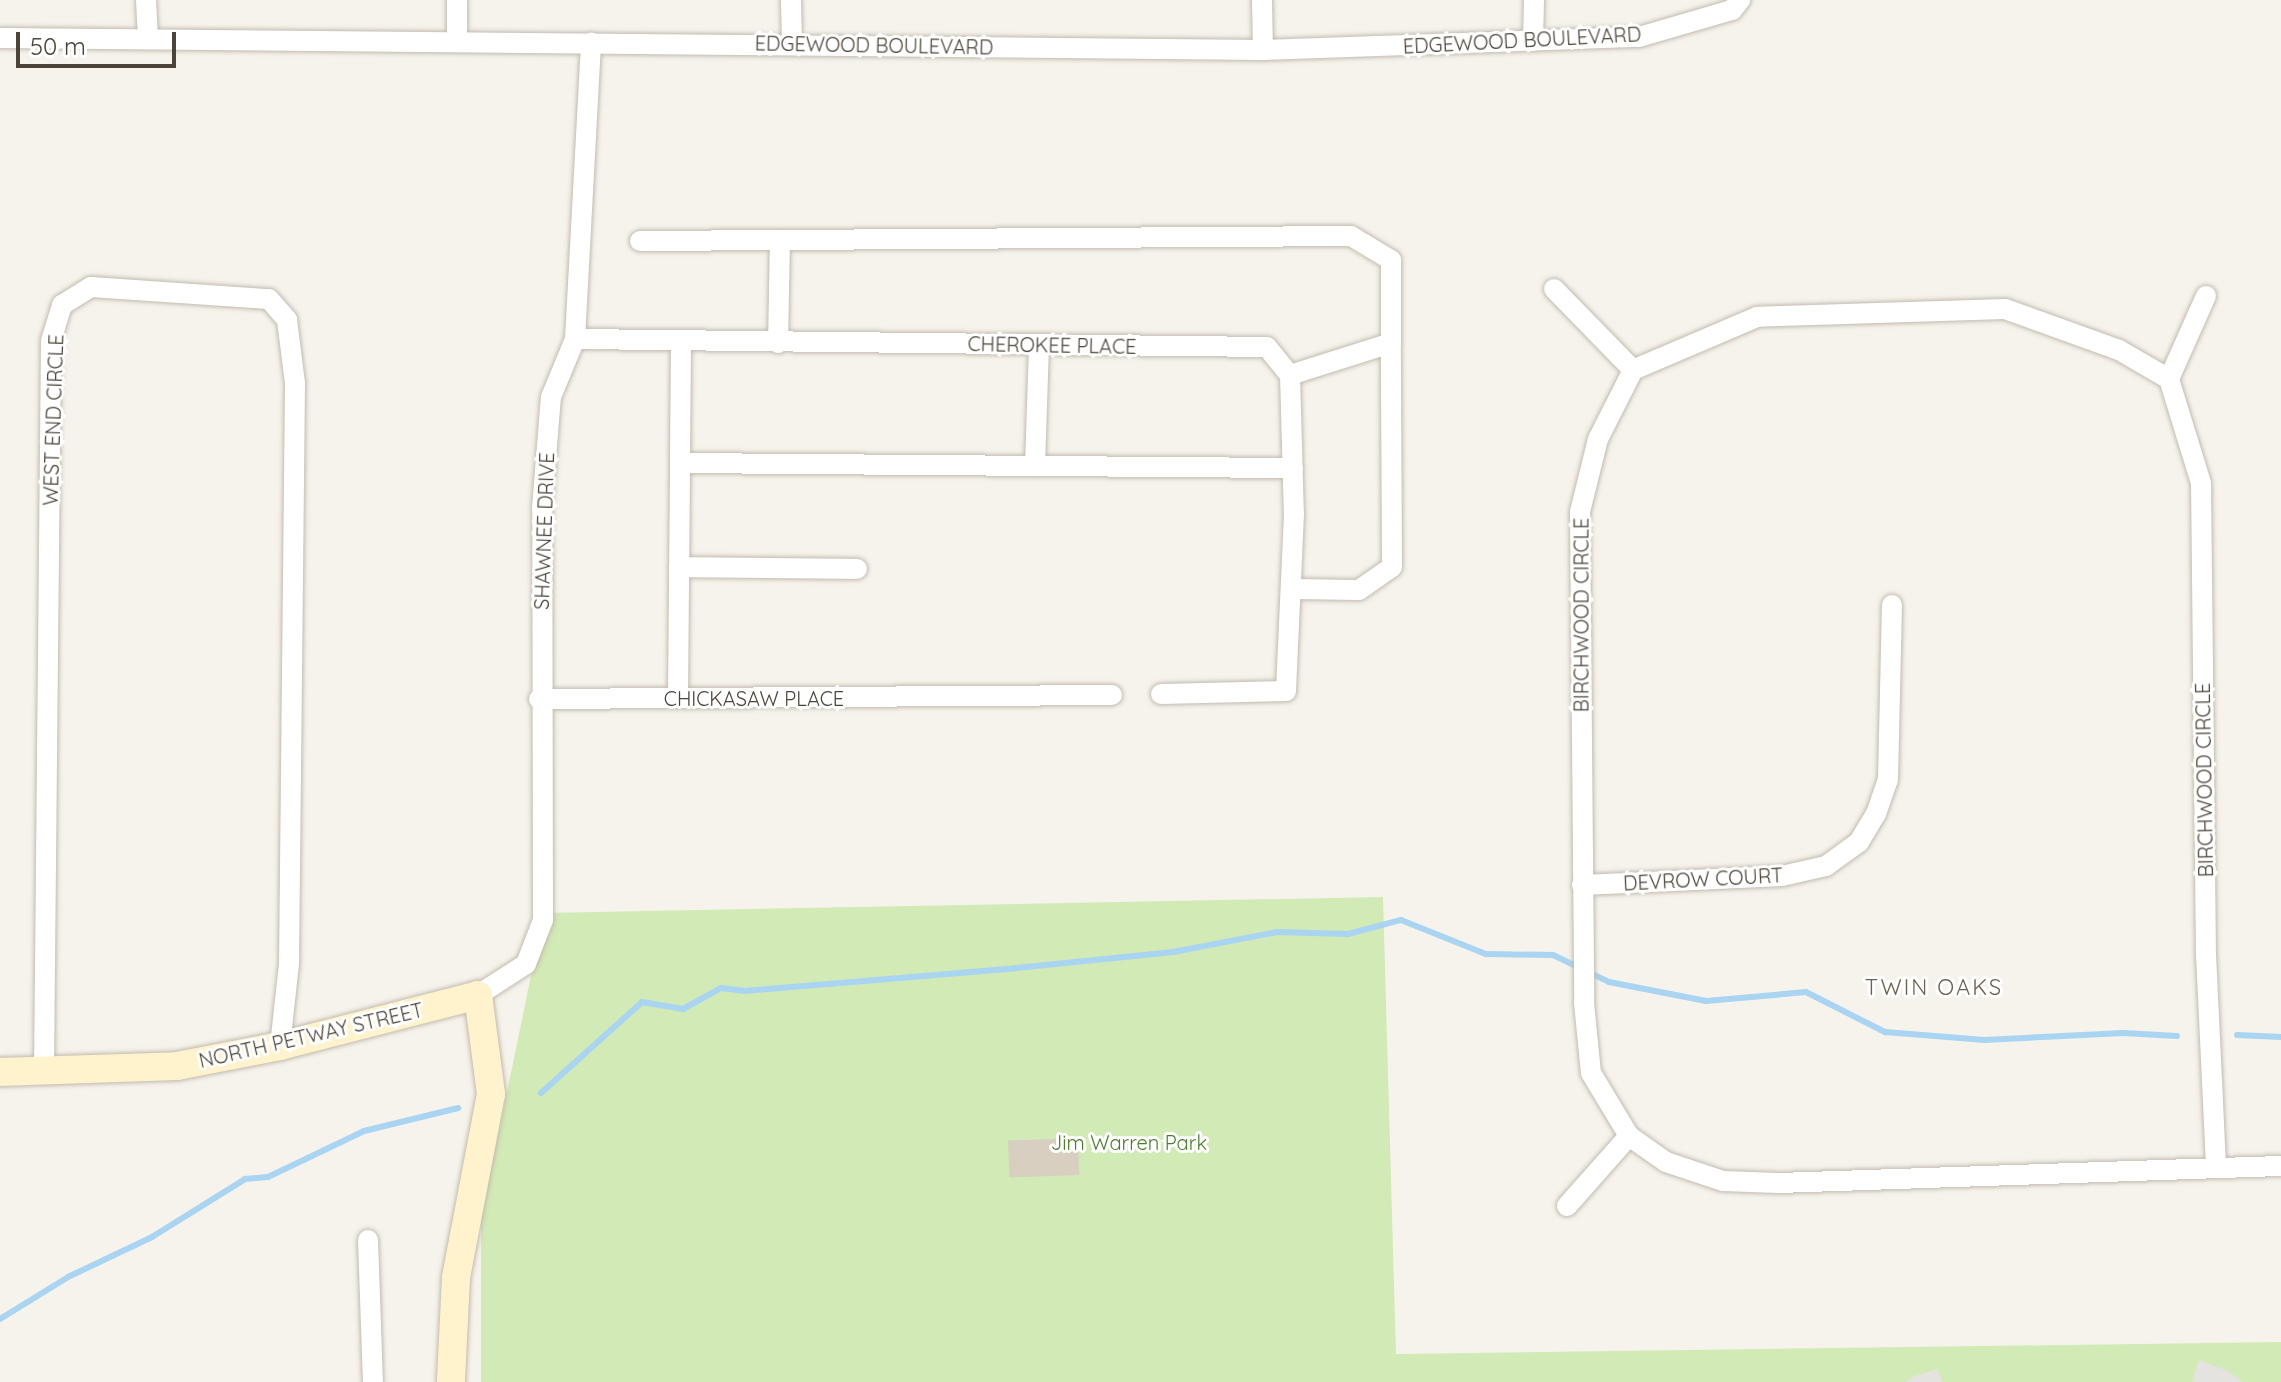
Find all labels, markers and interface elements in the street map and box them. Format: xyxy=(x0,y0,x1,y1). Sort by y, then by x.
scale bar xyxy=(20,16,180,66)
street label: EDGEWOOD BOULEVARD xyxy=(1402,22,1642,58)
text: 50 m xyxy=(30,31,86,61)
street label: EDGEWOOD BOULEVARD xyxy=(754,31,994,59)
street label: CHEROKEE PLACE xyxy=(967,332,1137,358)
street label: WEST END CIRCLE xyxy=(38,334,68,506)
street label: SHAWNEE DRIVE xyxy=(529,452,559,610)
street label: BIRCHWOOD CIRCLE xyxy=(1569,518,1593,712)
street label: BIRCHWOOD CIRCLE xyxy=(2190,682,2218,878)
street label: CHICKASAW PLACE xyxy=(664,686,844,710)
street label: DEVROW COURT xyxy=(1622,863,1784,895)
district label: TWIN OAKS xyxy=(1865,975,2003,1001)
street label: NORTH PETWAY STREET xyxy=(196,997,426,1073)
park label: Jim Warren Park xyxy=(1051,1130,1207,1154)

